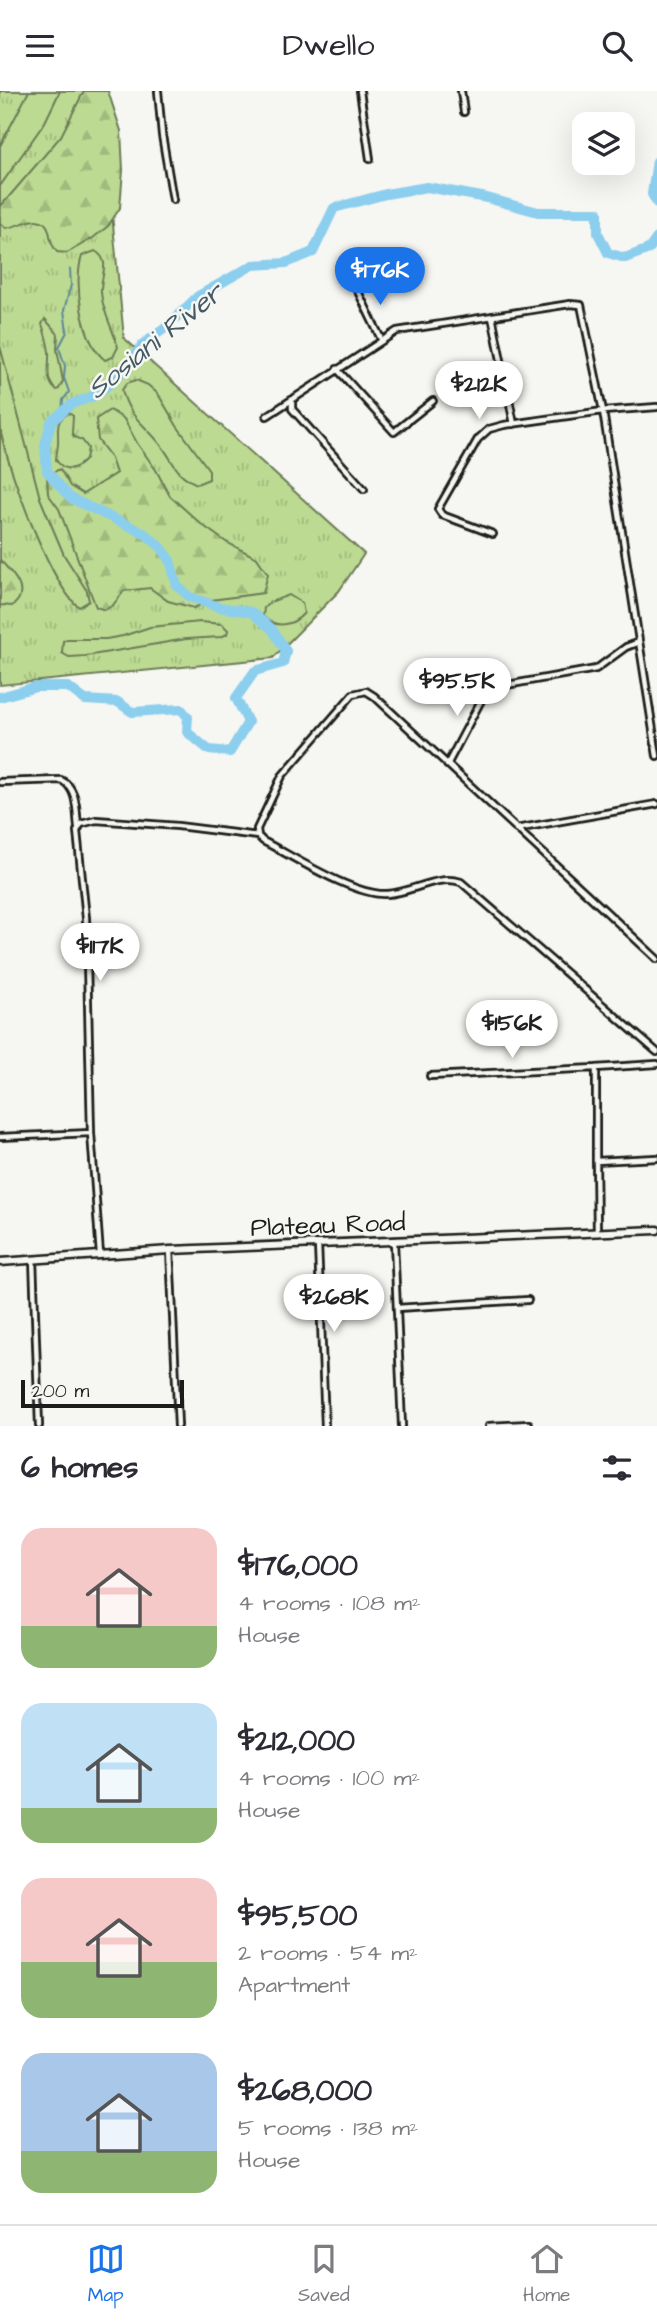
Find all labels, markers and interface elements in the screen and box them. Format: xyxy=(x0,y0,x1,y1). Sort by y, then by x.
text: Dwello xyxy=(283,23,375,68)
icon: menu xyxy=(21,27,59,65)
icon: search xyxy=(598,27,636,65)
map controls xyxy=(572,112,635,175)
button: layers xyxy=(572,112,635,175)
pin: $176K xyxy=(331,247,429,307)
text: $176K xyxy=(351,254,409,286)
water label: Sosiani River xyxy=(79,272,233,408)
pin: $212K xyxy=(430,361,528,421)
text: $212K xyxy=(451,368,507,400)
pin: $95.5K xyxy=(400,659,514,718)
text: $95.5K xyxy=(419,665,495,697)
pin: $117K xyxy=(51,923,149,983)
text: $117K xyxy=(77,930,123,962)
pin: $156K xyxy=(463,1000,561,1060)
text: $156K xyxy=(482,1007,542,1039)
street label: Plateau Road xyxy=(250,1204,406,1246)
pin: $268K xyxy=(285,1275,383,1334)
text: $268K xyxy=(299,1281,369,1313)
scale bar xyxy=(21,1377,184,1409)
text: 200 m xyxy=(32,1378,89,1405)
text: 6 homes xyxy=(21,1447,138,1489)
icon: filters xyxy=(598,1449,636,1487)
text: $176,000 xyxy=(238,1545,358,1587)
icon: home xyxy=(77,1556,161,1640)
text: 4 rooms · 108 m² xyxy=(238,1587,421,1619)
text: House xyxy=(238,1619,301,1651)
text: $212,000 xyxy=(238,1720,355,1762)
icon: home xyxy=(77,1731,161,1815)
text: 4 rooms · 100 m² xyxy=(238,1762,420,1794)
text: House xyxy=(238,1794,301,1826)
text: $95,500 xyxy=(238,1895,357,1937)
icon: home xyxy=(77,1906,161,1990)
text: 2 rooms · 54 m² xyxy=(238,1937,418,1969)
text: Apartment xyxy=(238,1969,350,2001)
text: $268,000 xyxy=(238,2070,372,2112)
icon: home xyxy=(77,2081,161,2165)
text: 5 rooms · 138 m² xyxy=(238,2112,418,2144)
text: House xyxy=(238,2144,301,2176)
tab: Map xyxy=(87,2240,125,2309)
tab: Saved xyxy=(298,2240,350,2309)
tab: Home xyxy=(523,2240,570,2309)

